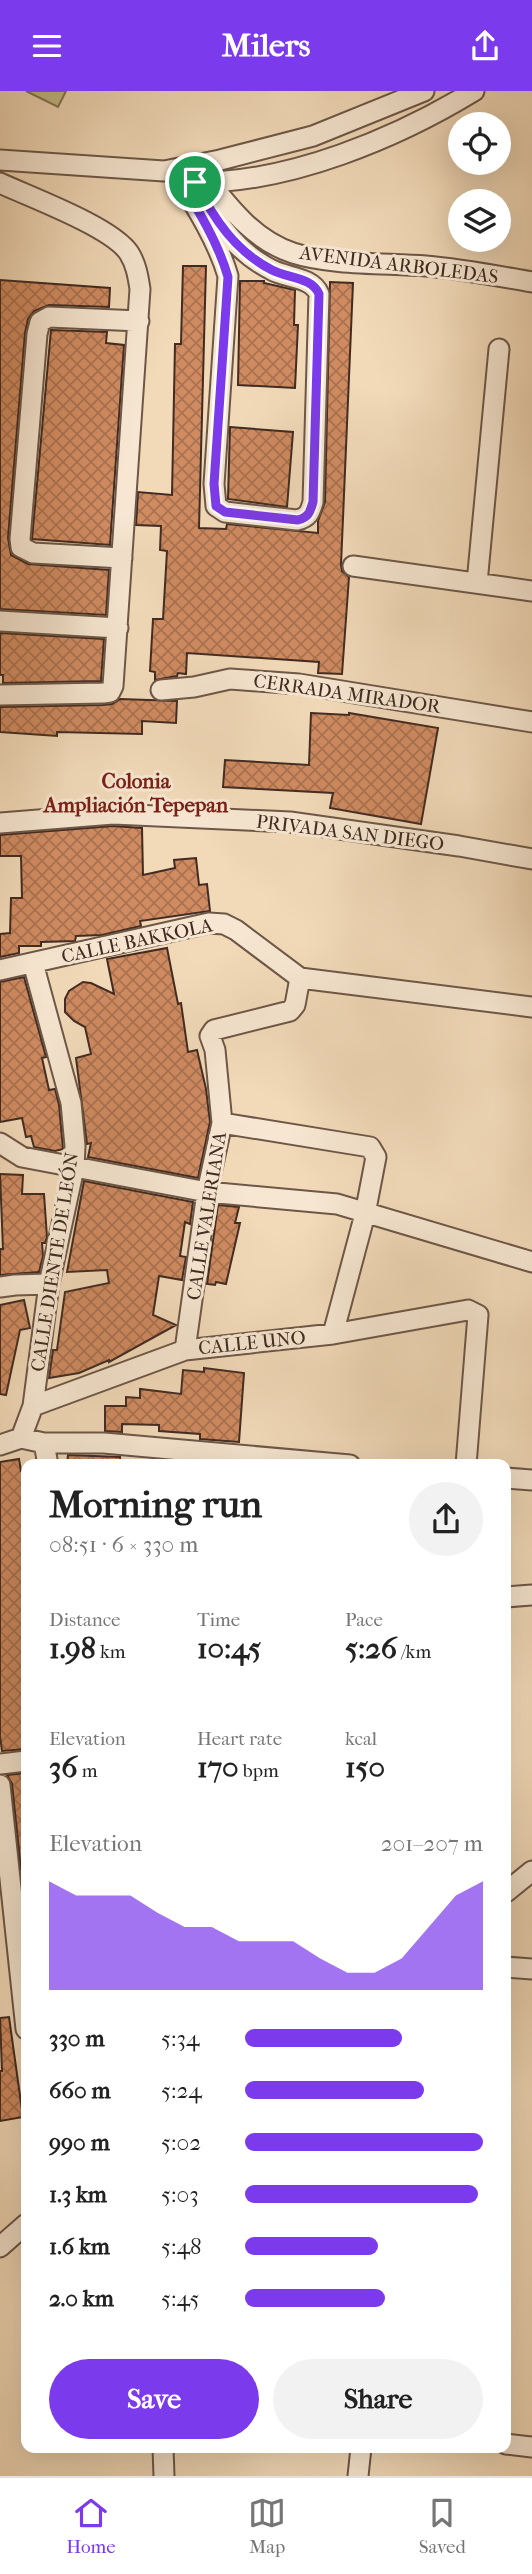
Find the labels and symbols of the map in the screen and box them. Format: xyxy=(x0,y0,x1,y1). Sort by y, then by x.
pin xyxy=(165,152,225,212)
street label: AVENIDA ARBOLEDAS xyxy=(297,242,500,288)
street label: CERRADA MIRADOR xyxy=(252,670,443,718)
district label: Colonia Ampliación Tepepan xyxy=(42,769,229,817)
street label: PRIVADA SAN DIEGO xyxy=(255,811,445,855)
street label: CALLE BAKKOLA xyxy=(59,914,215,968)
street label: CALLE VALERIANA xyxy=(183,1130,231,1302)
street label: CALLE DIENTE DE LEÓN xyxy=(26,1150,83,1373)
street label: CALLE UNO xyxy=(197,1326,307,1360)

